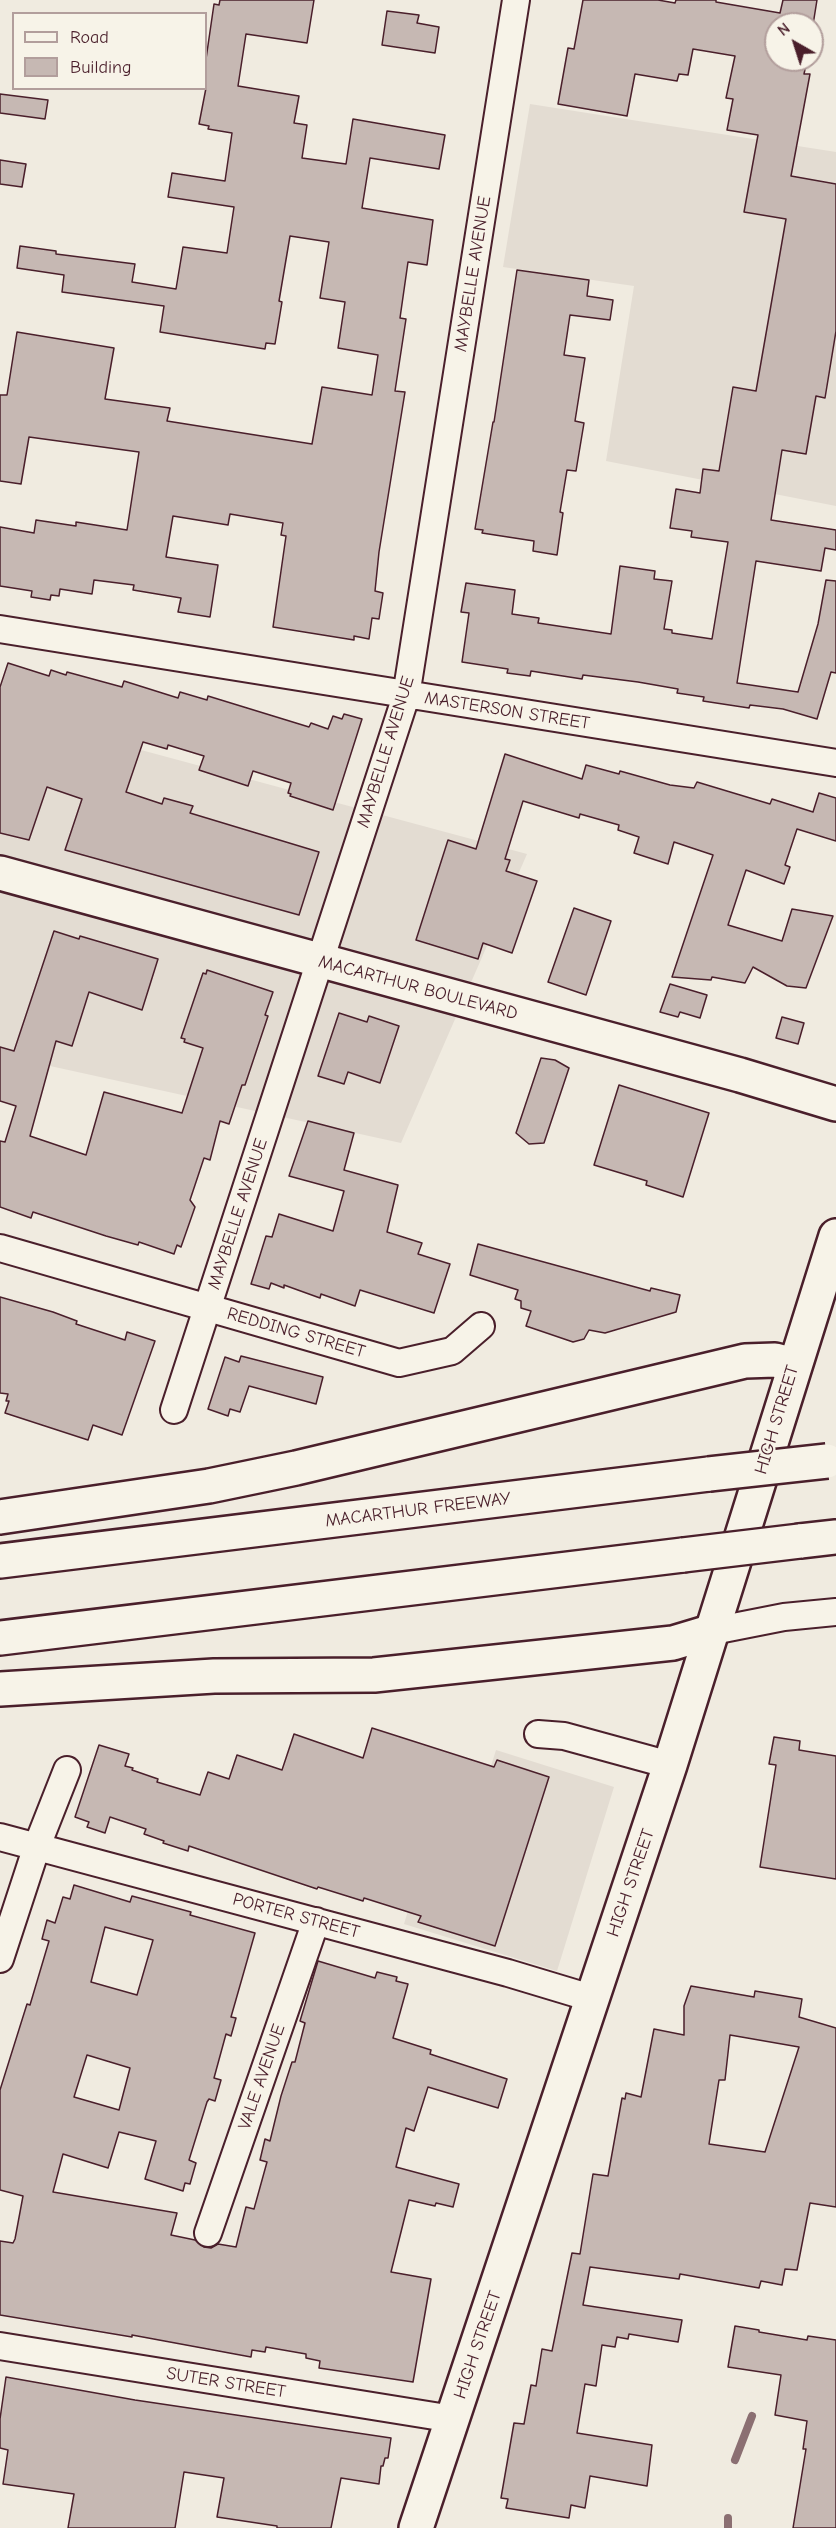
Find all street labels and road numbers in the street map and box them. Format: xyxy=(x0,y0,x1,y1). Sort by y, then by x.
street label: MAYBELLE AVENUE xyxy=(450,195,496,353)
street label: MAYBELLE AVENUE xyxy=(353,674,419,830)
street label: MASTERSON STREET xyxy=(423,687,591,735)
street label: MACARTHUR BOULEVARD xyxy=(316,951,520,1025)
street label: MAYBELLE AVENUE xyxy=(203,1136,273,1292)
street label: REDDING STREET xyxy=(224,1303,368,1363)
street label: HIGH STREET xyxy=(750,1363,804,1477)
street label: MACARTHUR FREEWAY xyxy=(324,1488,512,1532)
street label: HIGH STREET xyxy=(602,1826,660,1940)
street label: PORTER STREET xyxy=(230,1889,362,1943)
street label: VALE AVENUE xyxy=(234,2021,290,2133)
street label: HIGH STREET xyxy=(449,2288,507,2402)
street label: SUTER STREET xyxy=(165,2363,287,2403)

